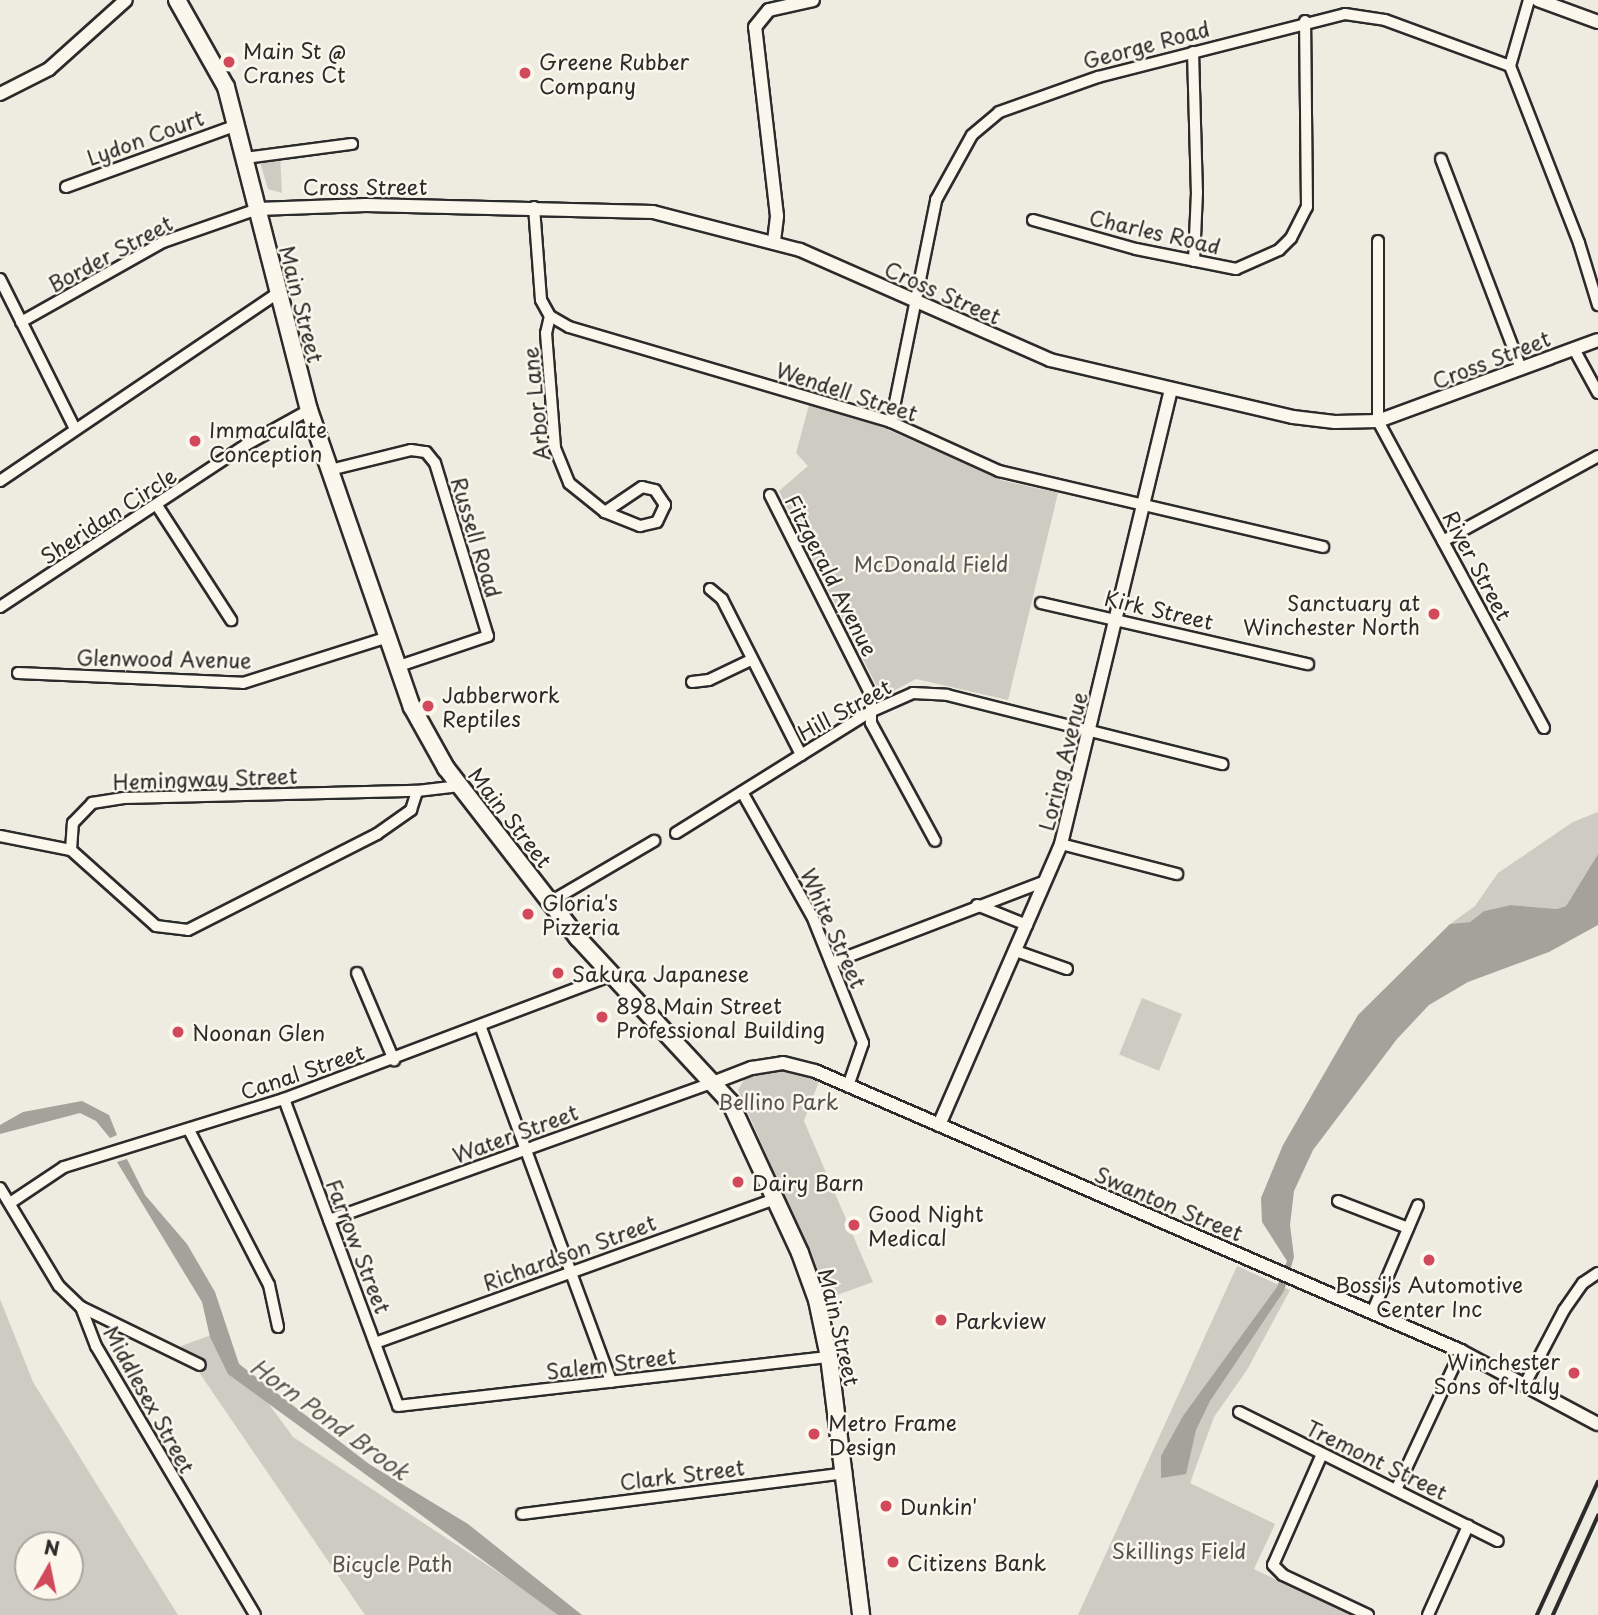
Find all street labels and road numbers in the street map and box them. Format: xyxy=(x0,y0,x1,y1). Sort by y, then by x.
street label: George Road xyxy=(1080,15,1212,73)
street label: Lydon Court xyxy=(83,104,207,170)
street label: Cross Street xyxy=(302,173,428,199)
street label: Charles Road xyxy=(1087,204,1223,258)
street label: Border Street xyxy=(43,210,177,296)
street label: Main Street xyxy=(275,243,329,365)
street label: Cross Street xyxy=(881,255,1005,329)
street label: Cross Street xyxy=(1428,325,1554,393)
street label: Arbor Lane xyxy=(517,346,553,462)
street label: Wendell Street xyxy=(773,356,921,426)
street label: Sheridan Circle xyxy=(35,462,181,568)
street label: Russell Road xyxy=(447,473,507,601)
street label: Fitzgerald Avenue xyxy=(780,490,884,660)
street label: River Street xyxy=(1438,506,1518,624)
street label: Kirk Street xyxy=(1102,584,1216,634)
street label: Glenwood Avenue xyxy=(76,644,252,672)
street label: Hill Street xyxy=(793,673,895,745)
street label: Loring Avenue xyxy=(1033,689,1091,833)
street label: Hemingway Street xyxy=(112,762,298,794)
street label: Main Street xyxy=(464,762,558,872)
street label: White Street xyxy=(796,864,872,992)
street label: Canal Street xyxy=(237,1038,367,1104)
street label: Water Street xyxy=(448,1098,582,1168)
street label: Swanton Street xyxy=(1092,1161,1246,1245)
street label: Farrow Street xyxy=(322,1176,396,1316)
street label: Richardson Street xyxy=(480,1209,658,1295)
street label: Main Street xyxy=(814,1266,866,1388)
street label: Middlesex Street xyxy=(99,1320,201,1478)
street label: Salem Street xyxy=(543,1342,679,1384)
street label: Tremont Street xyxy=(1302,1414,1452,1504)
street label: Clark Street xyxy=(618,1454,746,1494)

